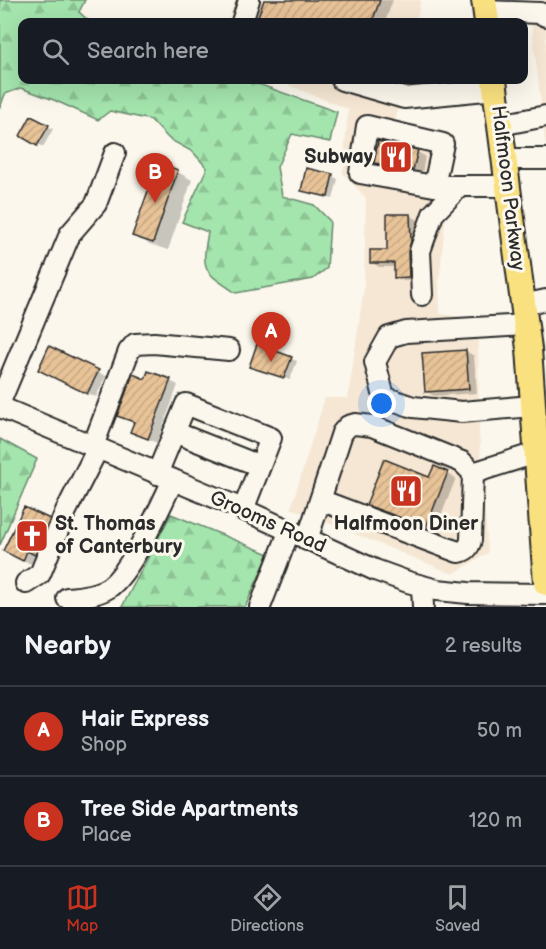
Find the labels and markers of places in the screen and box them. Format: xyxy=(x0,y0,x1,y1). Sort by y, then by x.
restaurant icon: Subway xyxy=(378,139,414,175)
place label: Subway xyxy=(304,145,374,169)
pin: B xyxy=(136,154,174,203)
pin: A xyxy=(252,312,290,362)
restaurant icon: Halfmoon Diner xyxy=(388,473,424,509)
place label: St. Thomas of Canterbury xyxy=(55,512,183,559)
place label: Halfmoon Diner xyxy=(334,512,479,536)
church icon: St. Thomas of Canterbury xyxy=(14,518,50,554)

